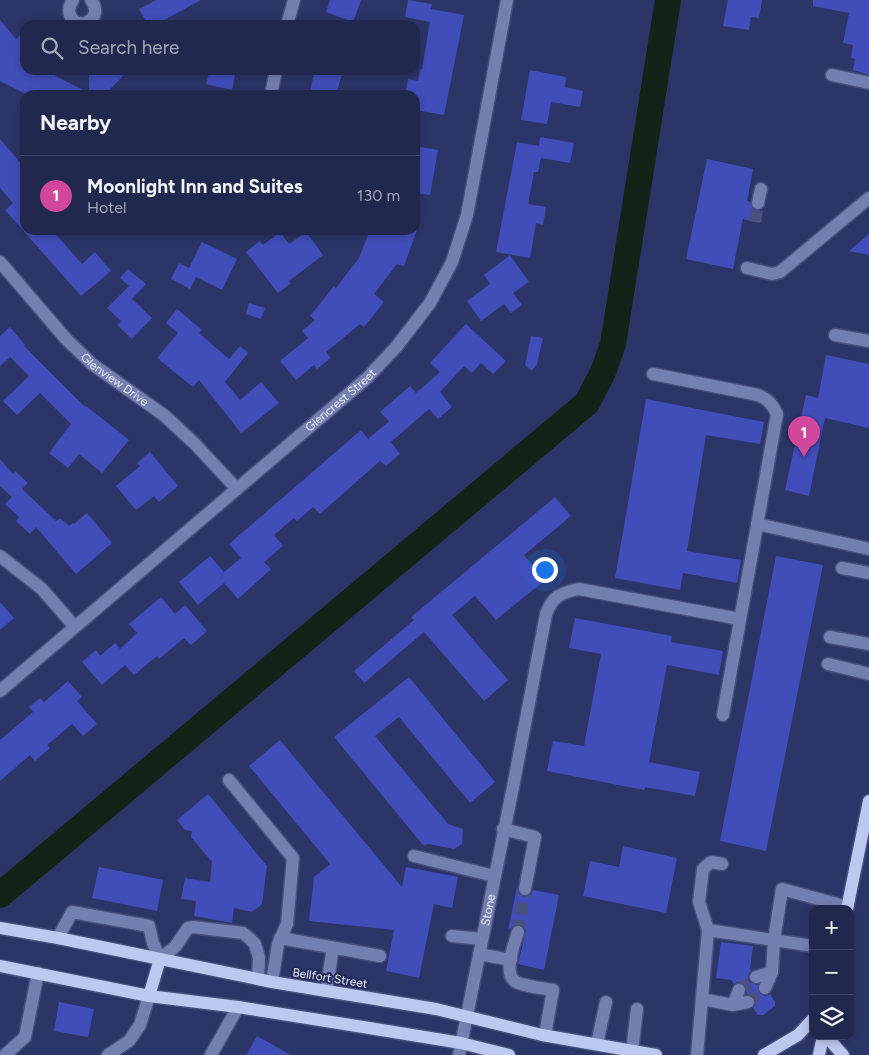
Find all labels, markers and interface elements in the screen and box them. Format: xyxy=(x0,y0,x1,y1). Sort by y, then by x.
search box xyxy=(20,20,420,75)
icon: search xyxy=(38,34,66,62)
text: Search here xyxy=(78,36,180,59)
text: Nearby xyxy=(40,110,111,135)
text: Moonlight Inn and Suites xyxy=(87,175,303,198)
text: 1 xyxy=(53,186,59,205)
text: 130 m xyxy=(357,186,400,205)
text: Hotel xyxy=(87,198,127,217)
street label: Glenview Drive xyxy=(78,350,152,409)
street label: Glencrest Street xyxy=(302,366,379,434)
pin: 1 xyxy=(788,416,820,457)
your location xyxy=(532,557,558,583)
street label: Stone xyxy=(478,892,498,927)
map controls xyxy=(809,905,854,1040)
button: + xyxy=(809,905,854,950)
button: − xyxy=(809,950,854,995)
street label: Bellfort Street xyxy=(292,965,369,991)
button: layers xyxy=(809,995,854,1040)

